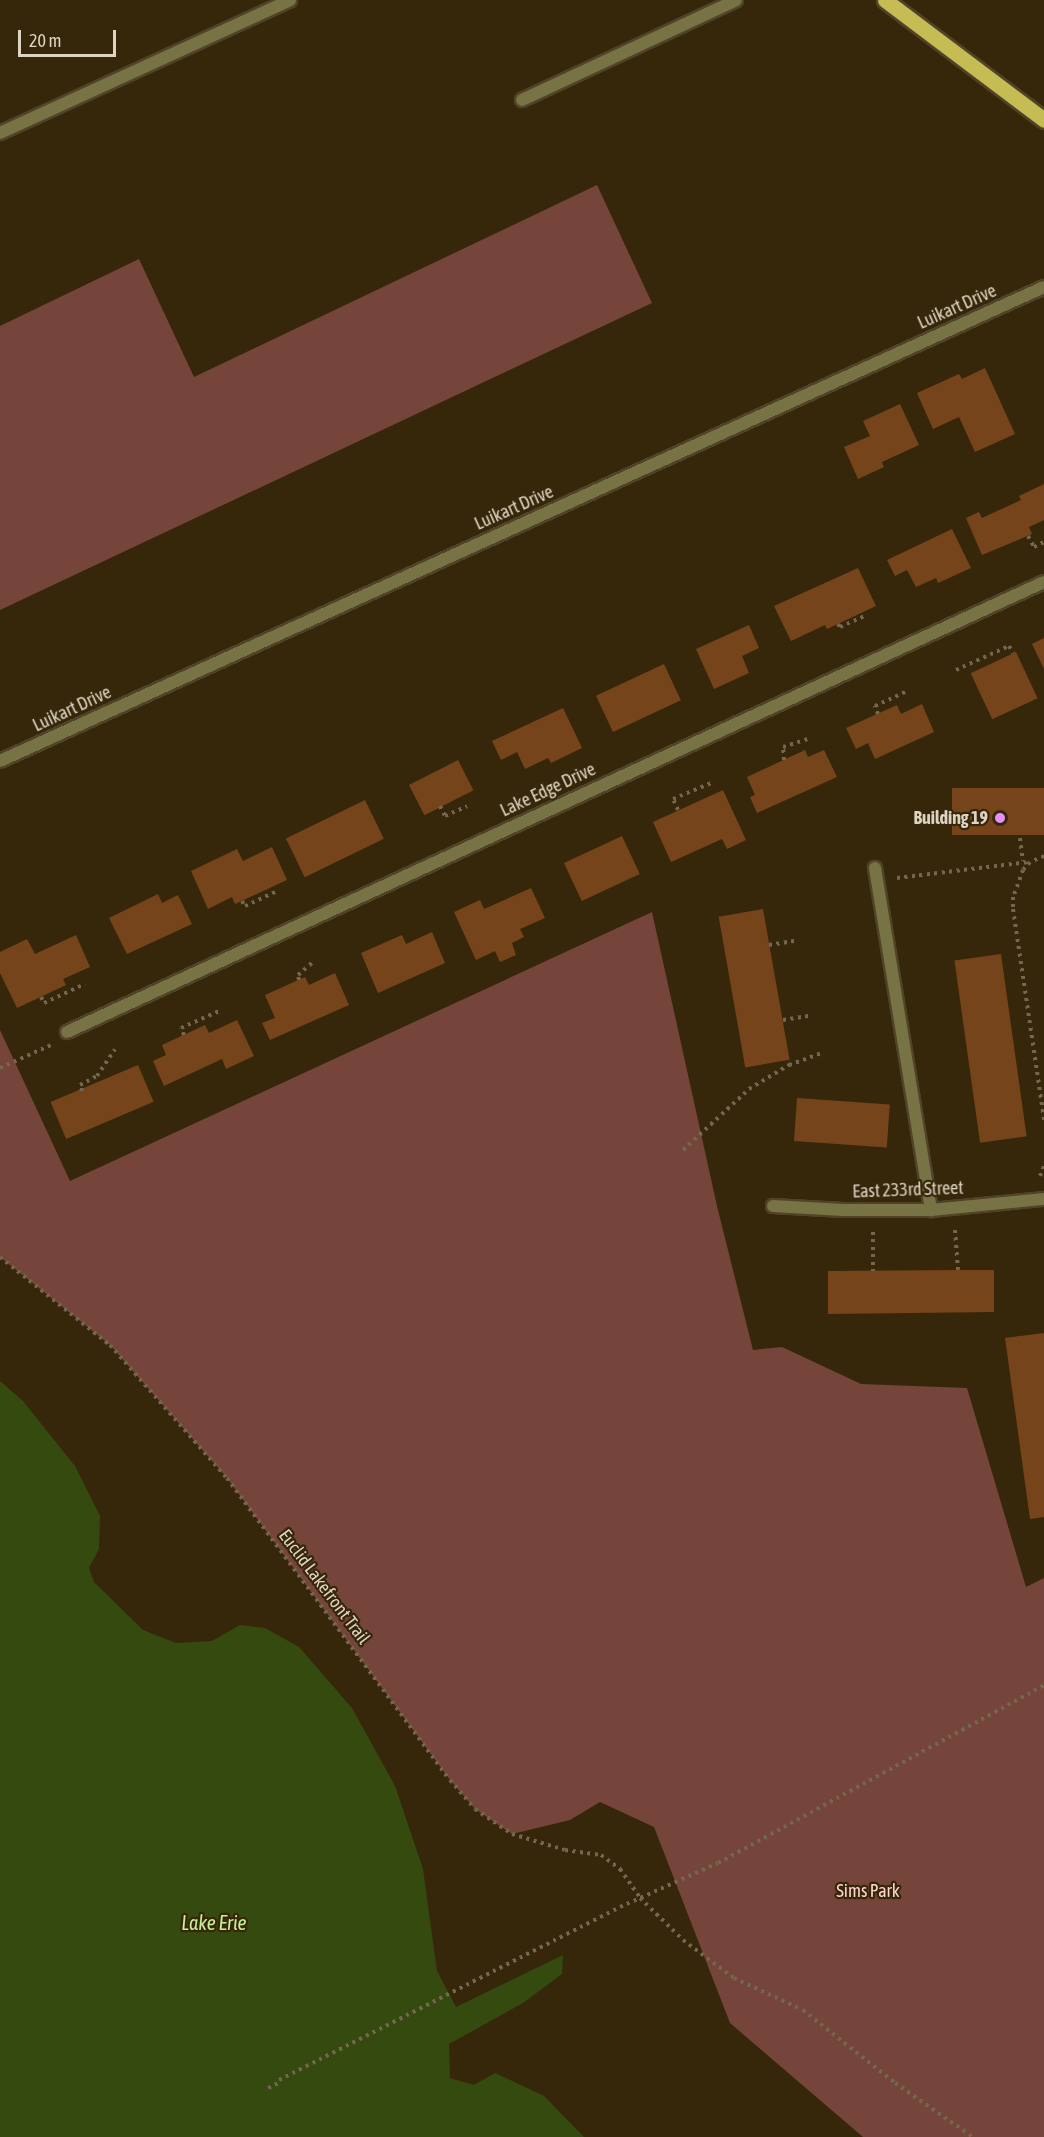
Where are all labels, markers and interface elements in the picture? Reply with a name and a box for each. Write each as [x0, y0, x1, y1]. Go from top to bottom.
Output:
scale bar [21, 18, 118, 56]
text: 20 m [29, 30, 61, 51]
street label: Luikart Drive [914, 280, 1000, 334]
street label: Luikart Drive [471, 481, 557, 535]
street label: Luikart Drive [29, 682, 115, 736]
street label: Lake Edge Drive [497, 759, 599, 821]
place label: Building 19 [914, 807, 988, 829]
marker: Building 19 [993, 811, 1007, 825]
street label: East 233rd Street [852, 1177, 964, 1203]
street label: Euclid Lakefront Trail [274, 1525, 374, 1649]
park label: Sims Park [836, 1880, 900, 1902]
water label: Lake Erie [181, 1910, 247, 1934]

